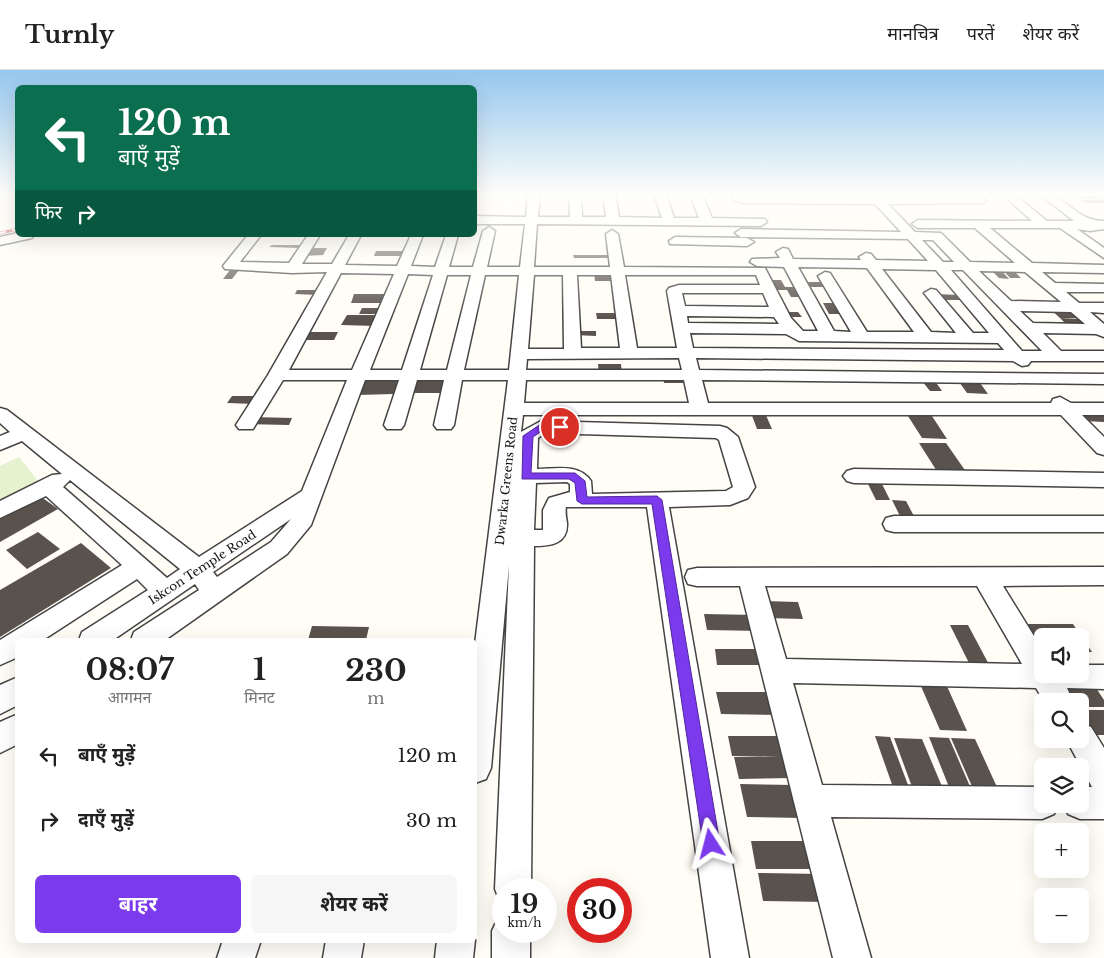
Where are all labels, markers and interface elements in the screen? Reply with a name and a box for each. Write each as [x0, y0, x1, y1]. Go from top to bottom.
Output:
text: Turnly [25, 20, 114, 49]
text: मानचित्र [887, 23, 939, 45]
text: परतें [967, 23, 995, 45]
text: शेयर करें [1023, 23, 1079, 45]
text: 120 m [118, 101, 231, 144]
icon: left [35, 105, 100, 170]
text: बाएँ मुड़ें [118, 144, 180, 171]
icon: right [72, 200, 100, 228]
text: फिर [35, 201, 62, 224]
pin [539, 406, 581, 448]
icon: arrive [546, 413, 574, 441]
street label: Dwarka Greens Road [492, 416, 520, 546]
street label: Iskcon Temple Road [145, 527, 259, 607]
map controls [1034, 628, 1089, 943]
button: sound [1034, 628, 1089, 683]
text: 08:07 [85, 651, 174, 688]
text: 1 [253, 651, 266, 688]
text: 230 [345, 652, 407, 689]
text: आगमन [108, 687, 152, 707]
text: मिनट [244, 687, 275, 707]
text: m [367, 688, 385, 708]
button: search [1034, 693, 1089, 748]
icon: left [35, 742, 63, 770]
text: बाएँ मुड़ें [78, 743, 135, 766]
text: 120 m [397, 744, 457, 767]
button: layers [1034, 758, 1089, 813]
icon: right [35, 807, 63, 835]
text: दाएँ मुड़ें [78, 808, 134, 831]
text: 30 m [406, 809, 457, 832]
position arrow [684, 817, 736, 869]
button: + [1034, 823, 1089, 878]
button: बाहर [35, 875, 241, 933]
button: शेयर करें [251, 875, 457, 933]
speed limit sign: 30 [567, 878, 632, 943]
button: − [1034, 888, 1089, 943]
text: 19 [511, 889, 538, 920]
text: km/h [507, 915, 542, 930]

